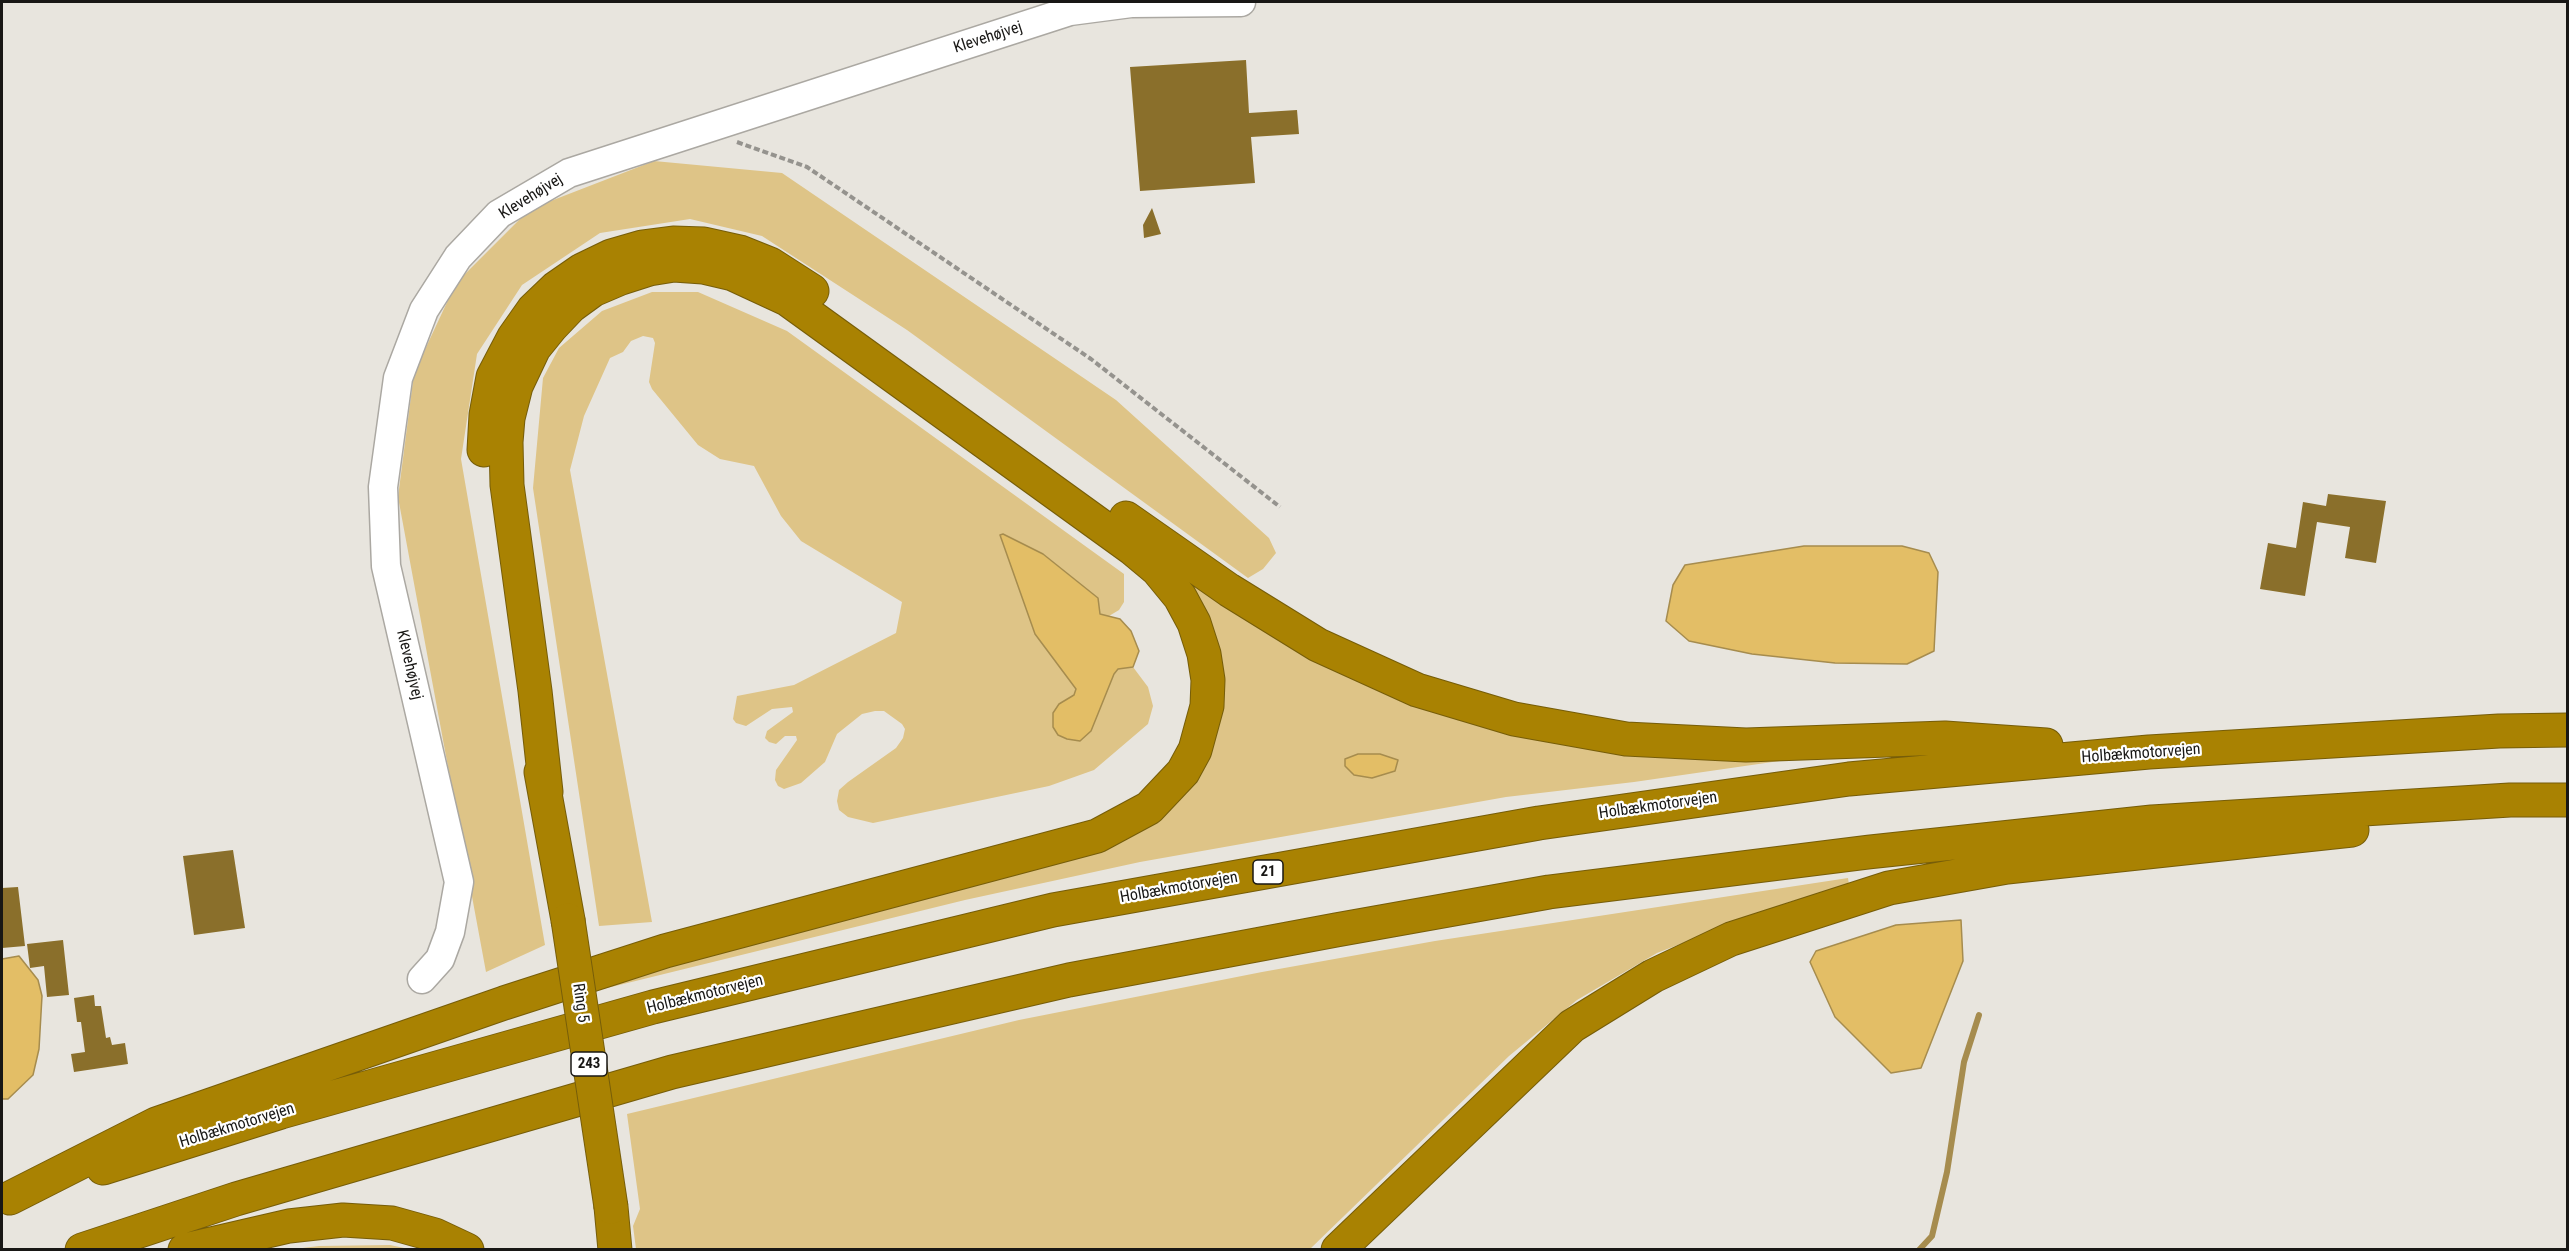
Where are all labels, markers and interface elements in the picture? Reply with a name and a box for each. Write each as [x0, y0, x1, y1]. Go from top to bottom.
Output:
street label: Klevehøjvej [951, 18, 1025, 58]
street label: Klevehøjvej [496, 170, 566, 224]
street label: Klevehøjvej [392, 628, 426, 702]
street label: Holbækmotorvejen [2081, 740, 2201, 768]
street label: Holbækmotorvejen [1598, 788, 1718, 824]
road number: 21 [1253, 860, 1283, 884]
street label: Holbækmotorvejen [1119, 868, 1239, 908]
street label: Holbækmotorvejen [645, 971, 765, 1019]
street label: Ring 5 [568, 982, 592, 1024]
road number: 243 [571, 1052, 607, 1076]
street label: Holbækmotorvejen [177, 1099, 297, 1153]

